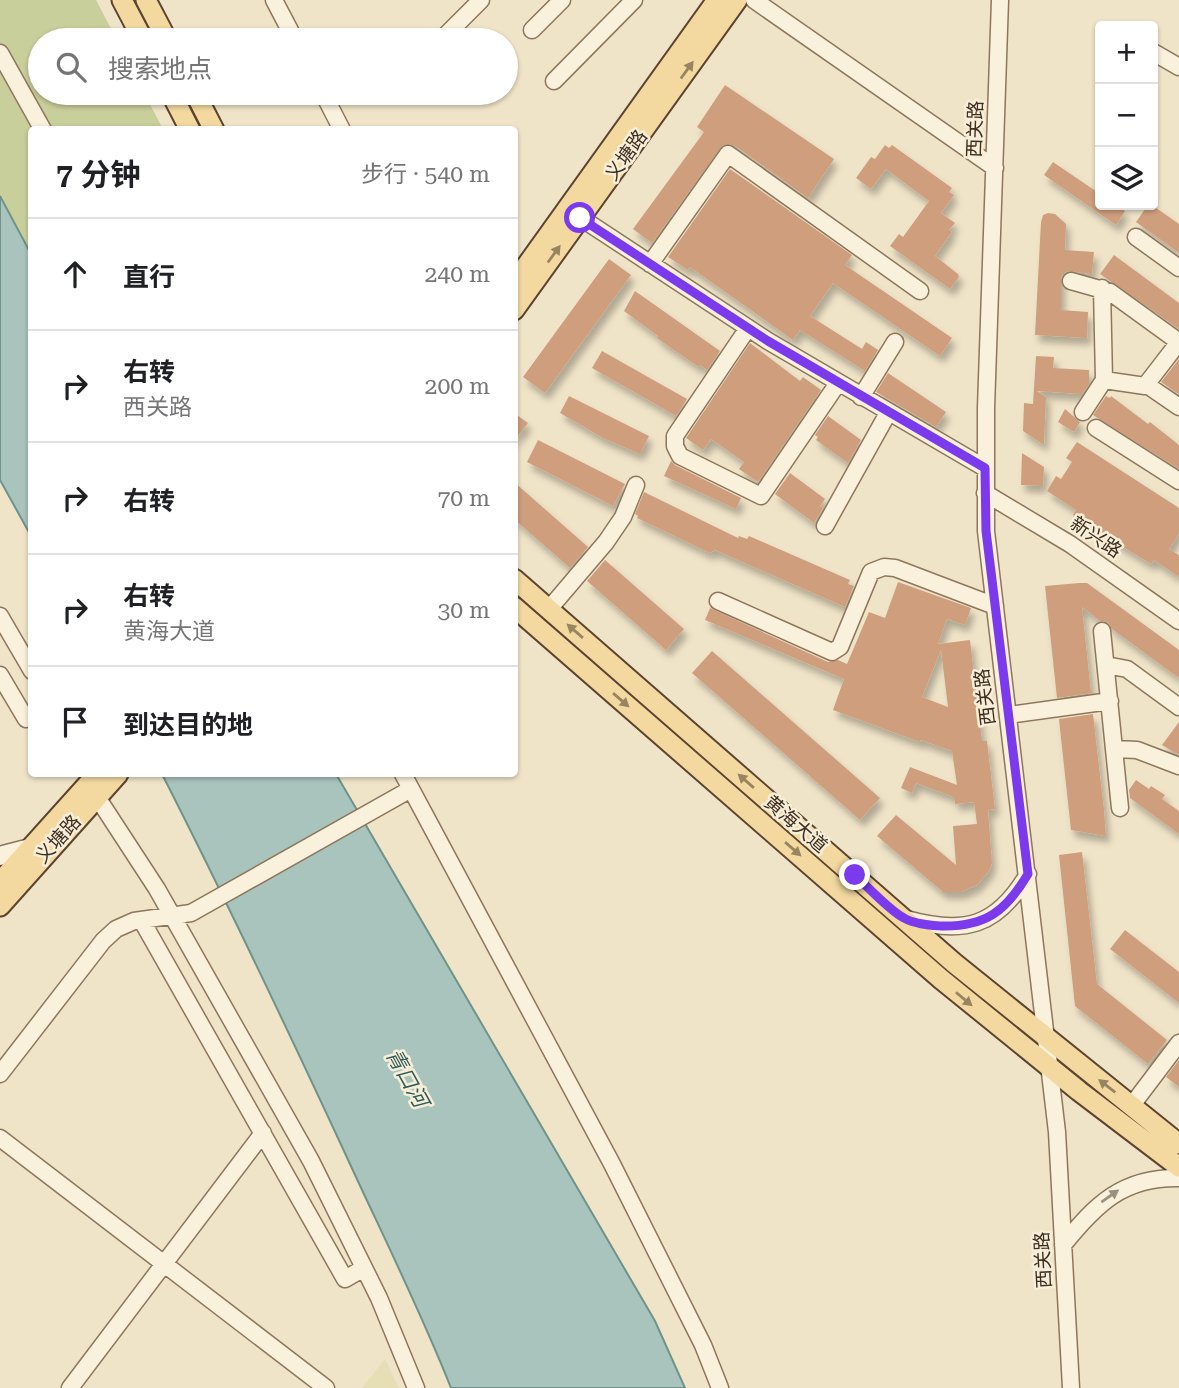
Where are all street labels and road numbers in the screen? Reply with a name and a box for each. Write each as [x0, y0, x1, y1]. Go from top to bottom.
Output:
street label: 西关路 [963, 100, 987, 158]
street label: 义塘路 [600, 125, 652, 185]
street label: 新兴路 [1066, 512, 1126, 562]
street label: 西关路 [970, 667, 1000, 727]
street label: 黄海大道 [760, 790, 832, 858]
street label: 义塘路 [30, 810, 86, 868]
street label: 西关路 [1030, 1231, 1056, 1289]

